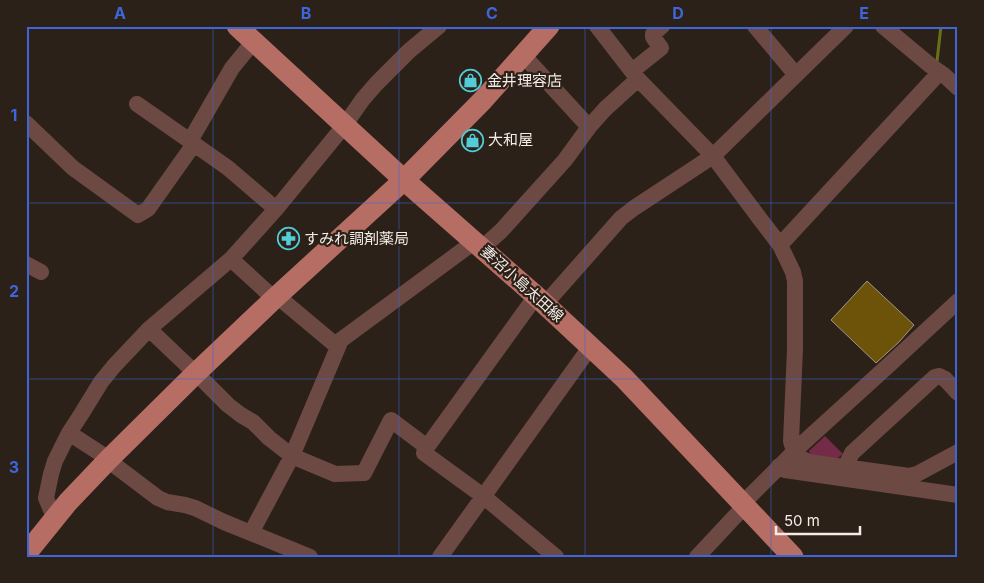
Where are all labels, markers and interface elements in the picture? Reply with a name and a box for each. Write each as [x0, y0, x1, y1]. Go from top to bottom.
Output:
text: A [114, 3, 126, 23]
text: B [301, 3, 311, 23]
text: C [486, 3, 498, 23]
text: D [672, 3, 684, 23]
text: E [859, 3, 869, 23]
shop icon: 金井理容店 [459, 69, 483, 93]
place label: 金井理容店 [487, 71, 562, 90]
text: 1 [11, 105, 17, 125]
shop icon: 大和屋 [460, 128, 484, 152]
place label: 大和屋 [488, 130, 533, 149]
pharmacy icon: すみれ調剤薬局 [276, 227, 300, 251]
place label: すみれ調剤薬局 [304, 229, 409, 248]
street label: 妻沼小島太田線 [477, 241, 568, 326]
text: 2 [9, 281, 19, 301]
text: 3 [9, 457, 19, 477]
scale bar [776, 503, 860, 535]
text: 50 m [784, 511, 820, 530]

